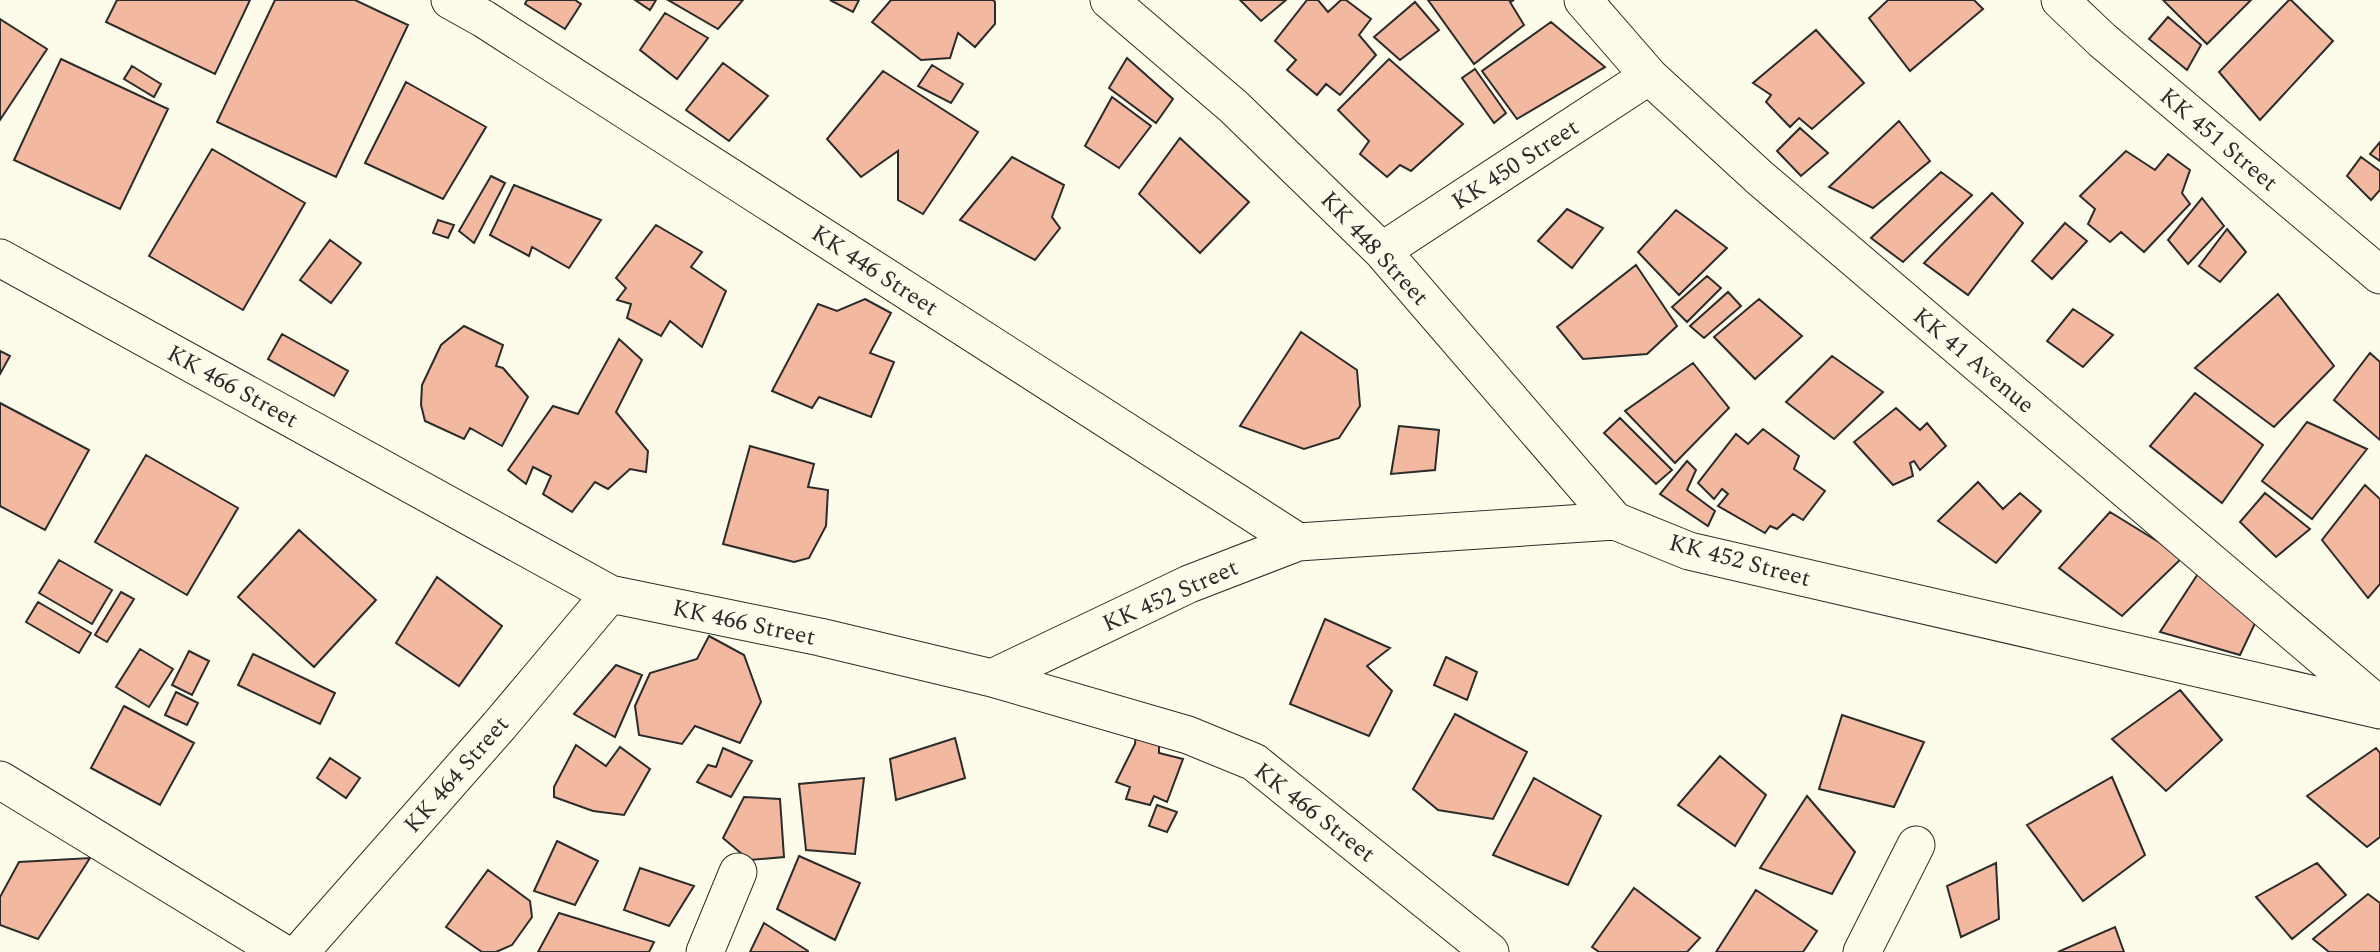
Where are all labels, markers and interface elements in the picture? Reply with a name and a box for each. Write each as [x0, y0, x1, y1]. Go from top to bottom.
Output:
street label: KK 451 Street [2151, 79, 2286, 200]
street label: KK 450 Street [1445, 110, 1586, 220]
street label: KK 448 Street [1311, 183, 1437, 314]
street label: KK 446 Street [804, 216, 945, 326]
street label: KK 41 Avenue [1904, 299, 2042, 423]
street label: KK 466 Street [160, 336, 305, 438]
street label: KK 452 Street [1665, 525, 1815, 597]
street label: KK 452 Street [1097, 550, 1244, 642]
street label: KK 466 Street [669, 590, 819, 656]
street label: KK 464 Street [395, 708, 518, 841]
street label: KK 466 Street [1246, 754, 1383, 872]

